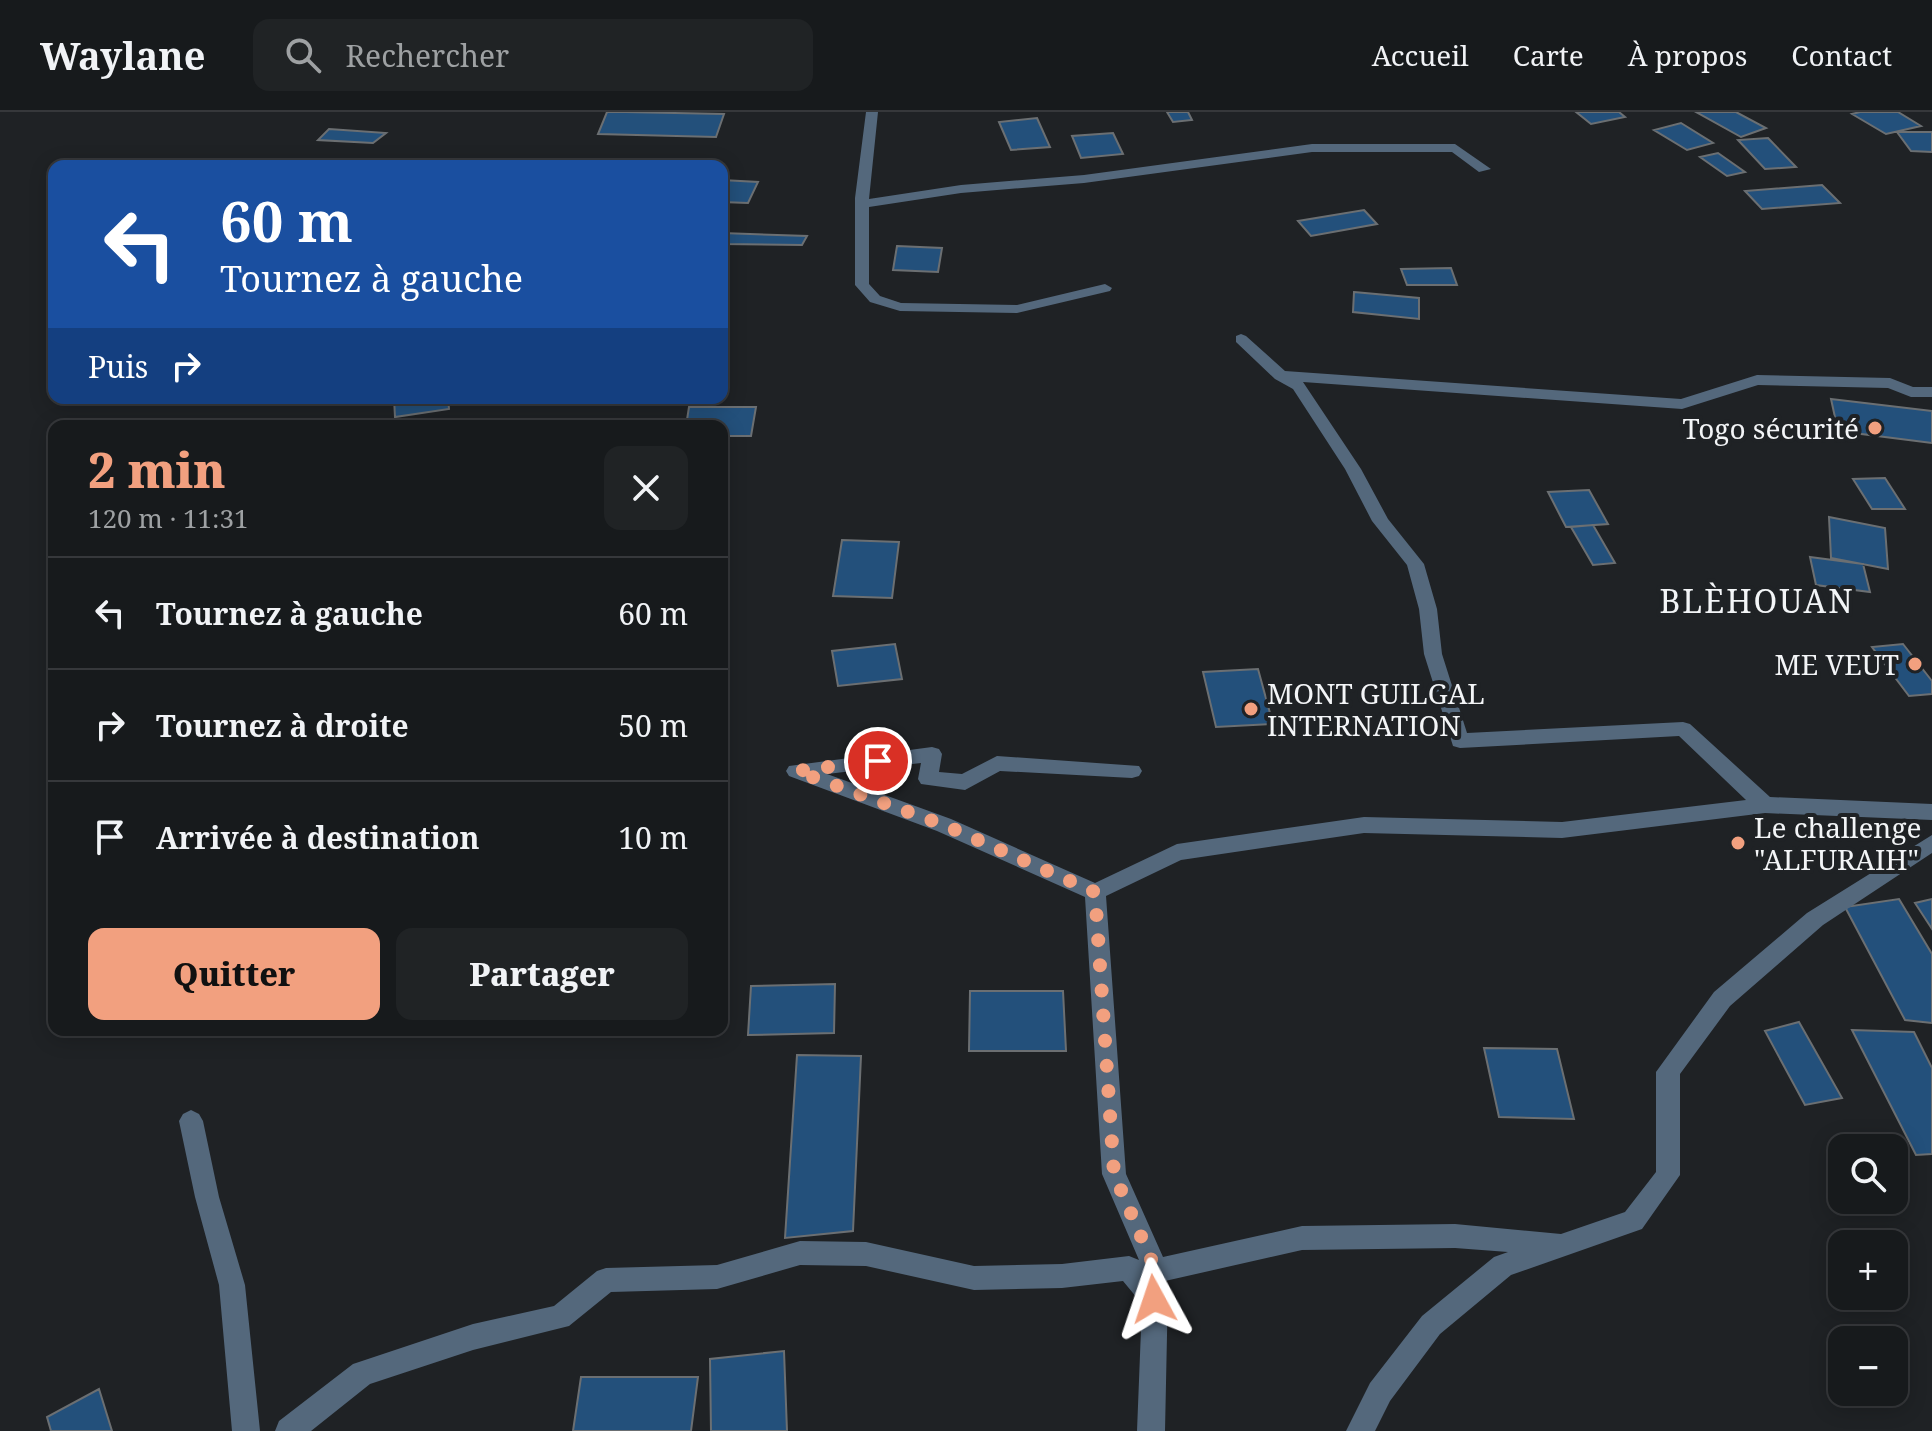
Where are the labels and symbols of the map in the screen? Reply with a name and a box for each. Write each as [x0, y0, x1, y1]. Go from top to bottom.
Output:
place label: Togo sécurité [1682, 409, 1859, 447]
marker: Togo sécurité [1866, 419, 1884, 437]
district label: BLÈHOUAN [1659, 579, 1855, 622]
place label: ME VEUT [1774, 645, 1899, 683]
marker: ME VEUT [1906, 655, 1924, 673]
place label: MONT GUILGAL INTERNATION [1267, 674, 1485, 744]
marker: MONT GUILGAL INTERNATION [1242, 700, 1260, 718]
pin [844, 727, 912, 795]
place label: Le challenge "ALFURAIH" [1754, 808, 1921, 878]
marker: Le challenge "ALFURAIH" [1729, 834, 1747, 852]
position arrow [1112, 1257, 1196, 1341]

